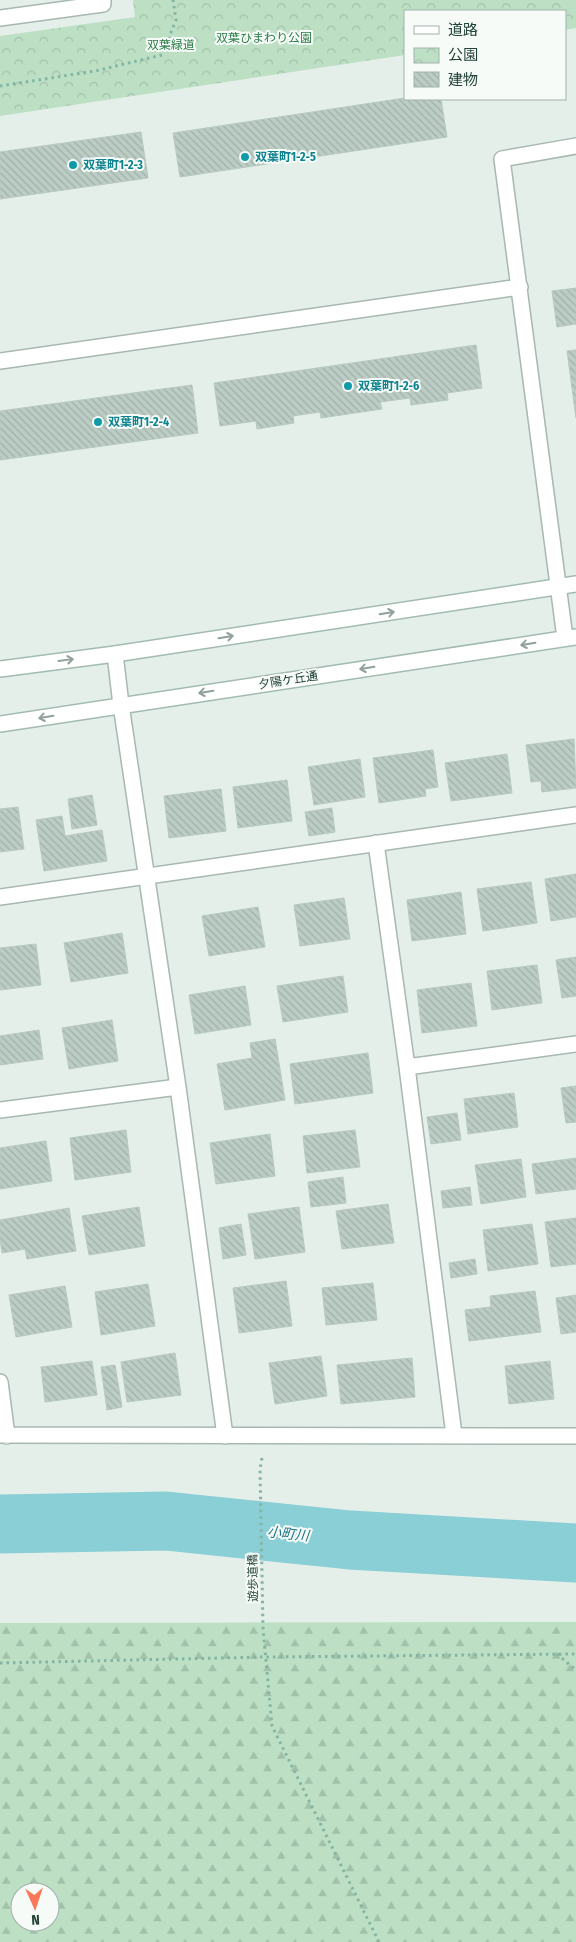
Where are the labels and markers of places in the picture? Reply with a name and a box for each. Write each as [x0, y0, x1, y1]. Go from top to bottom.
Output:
place label: 双葉町1-2-5 [255, 150, 316, 164]
marker: 双葉町1-2-5 [239, 151, 251, 163]
place label: 双葉町1-2-3 [83, 158, 143, 172]
marker: 双葉町1-2-3 [67, 159, 79, 171]
place label: 双葉町1-2-6 [358, 379, 419, 393]
marker: 双葉町1-2-6 [342, 380, 354, 392]
place label: 双葉町1-2-4 [108, 415, 169, 429]
marker: 双葉町1-2-4 [92, 416, 104, 428]

